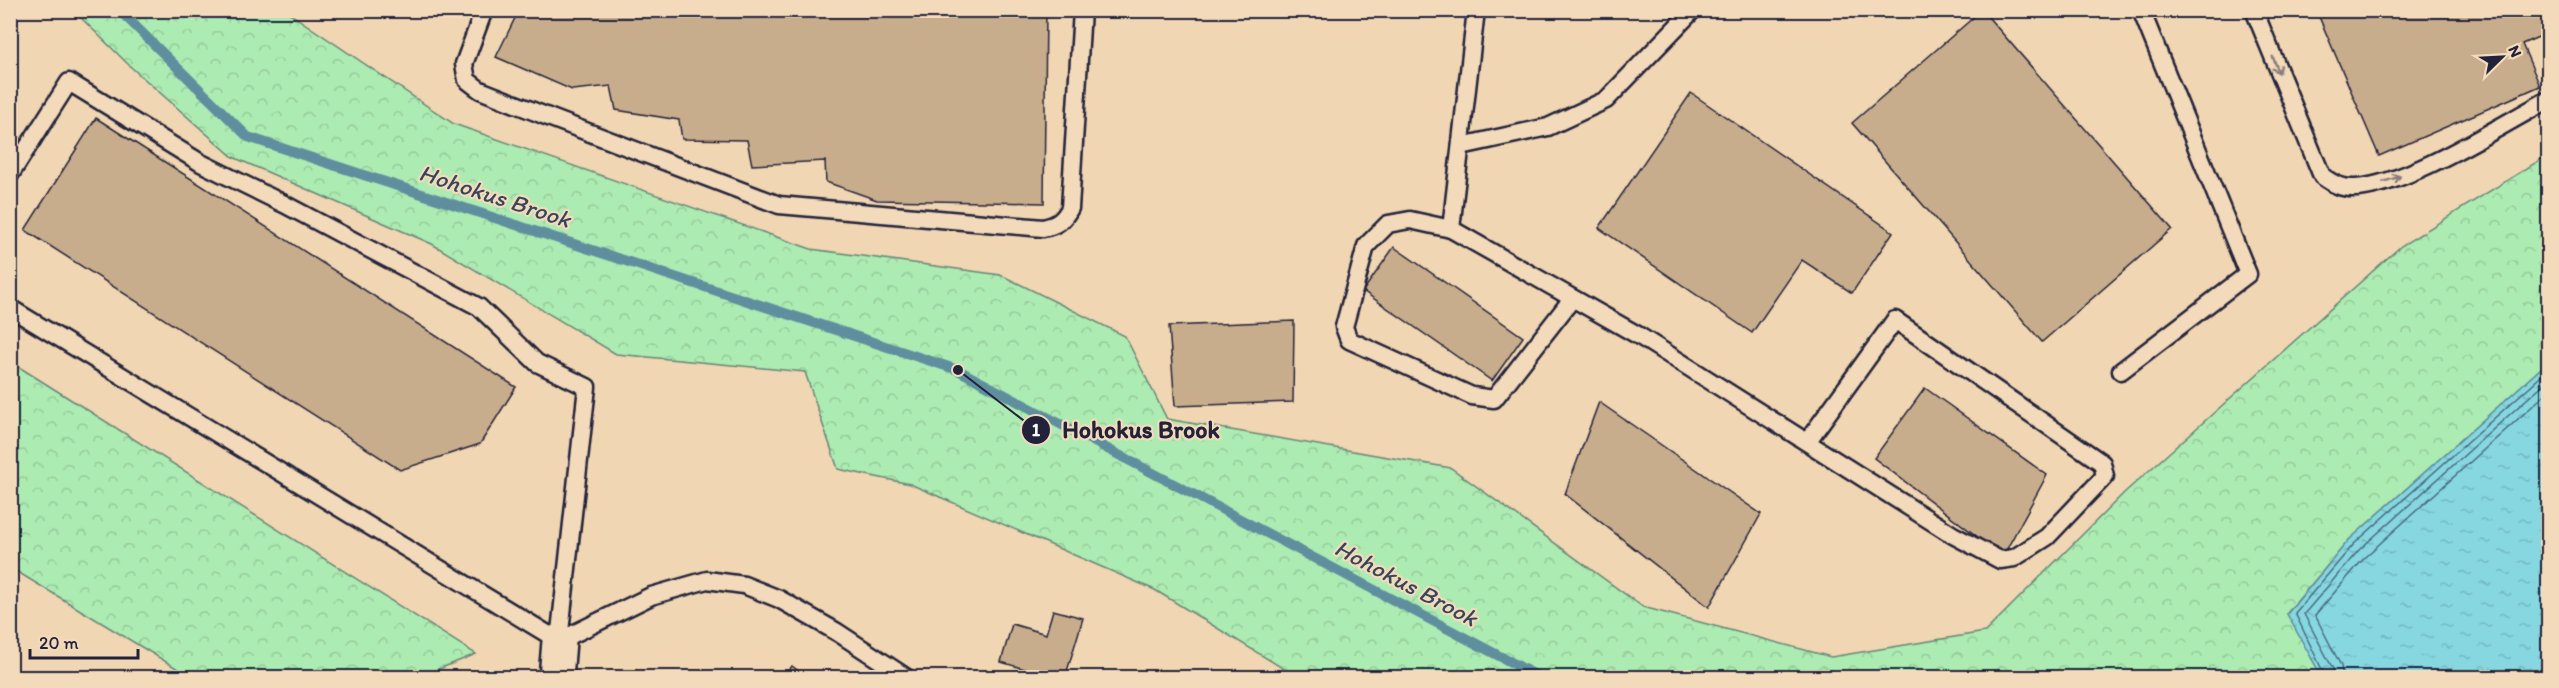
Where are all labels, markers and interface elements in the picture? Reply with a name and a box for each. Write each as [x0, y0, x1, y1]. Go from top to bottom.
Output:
north arrow [2472, 27, 2532, 87]
text: N [2504, 42, 2526, 60]
one-way arrow [2271, 55, 2282, 73]
water label: Hohokus Brook [416, 157, 576, 234]
one-way arrow [2382, 173, 2401, 184]
callout: Hohokus Brook [1021, 409, 1232, 451]
text: Hohokus Brook [1062, 415, 1221, 444]
text: 1 [1032, 419, 1041, 441]
water label: Hohokus Brook [1330, 533, 1484, 633]
scale bar [30, 622, 138, 660]
text: 20 m [39, 632, 79, 654]

